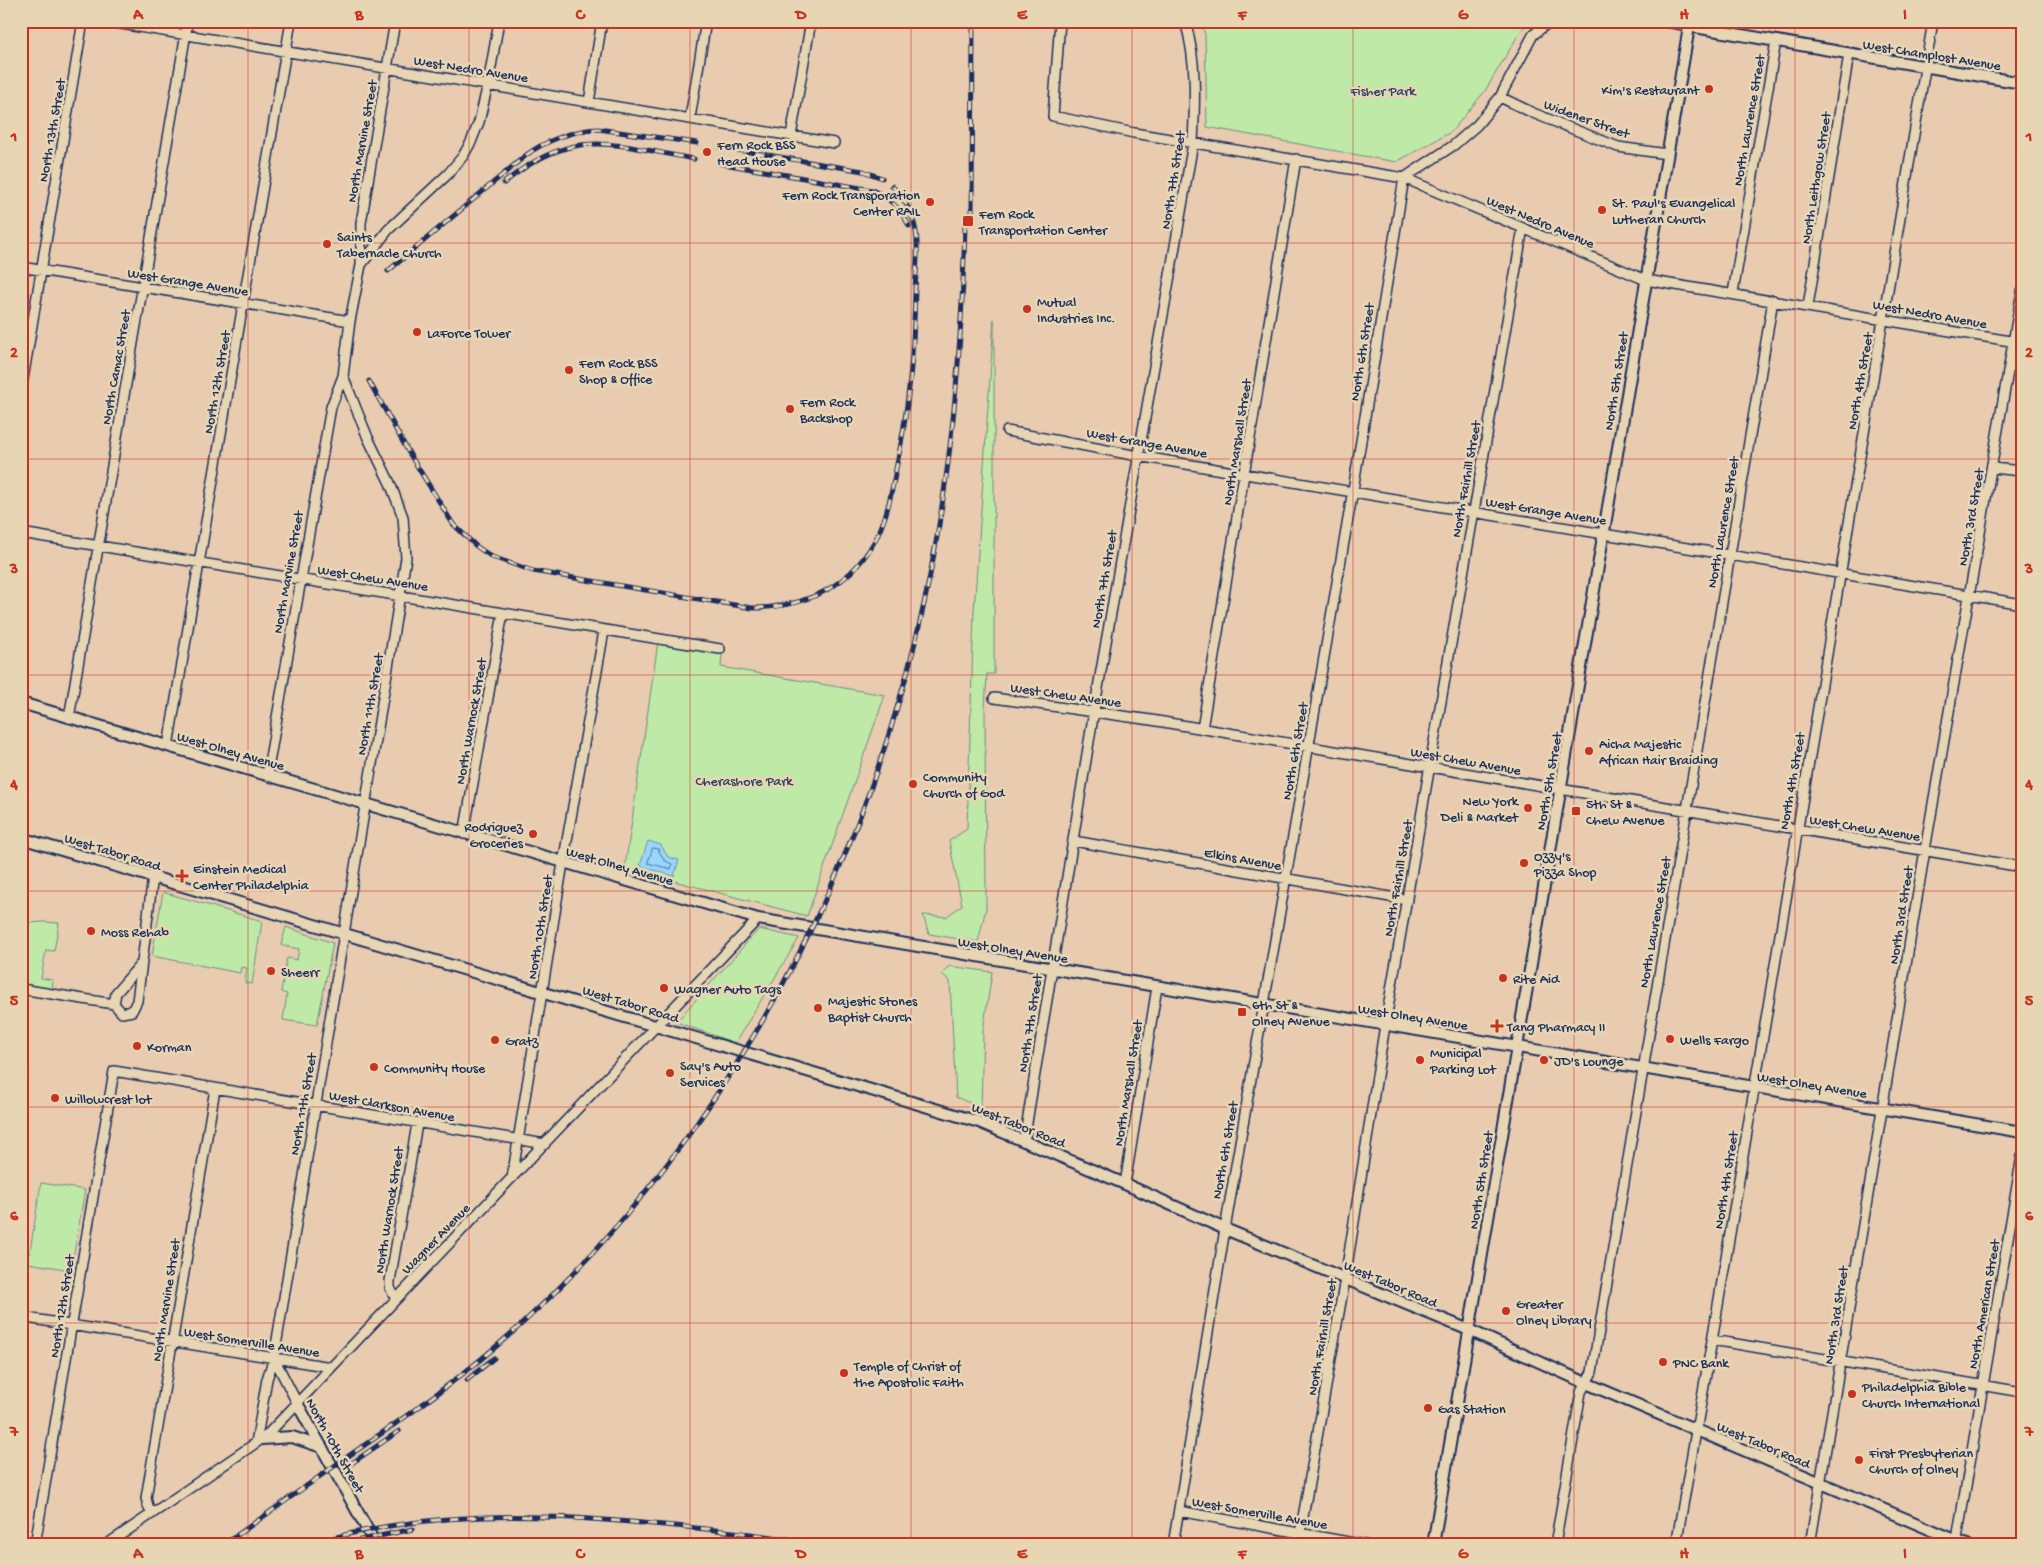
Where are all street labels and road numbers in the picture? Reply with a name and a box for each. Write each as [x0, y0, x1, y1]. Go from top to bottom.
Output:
street label: West Champlost Avenue [1861, 37, 2003, 76]
street label: North Lawrence Street [1731, 52, 1771, 187]
street label: West Nedro Avenue [412, 53, 530, 88]
street label: North 13th Street [36, 76, 71, 183]
street label: North Marvine Street [344, 78, 383, 204]
street label: Widener Street [1541, 97, 1632, 144]
street label: North Leithgow Street [1799, 110, 1836, 246]
street label: North 7th Street [1158, 129, 1191, 231]
street label: West Nedro Avenue [1484, 193, 1597, 254]
street label: West Grange Avenue [126, 266, 250, 302]
street label: West Nedro Avenue [1871, 297, 1989, 334]
street label: North 6th Street [1347, 301, 1380, 403]
street label: North Camac Street [99, 307, 136, 426]
street label: North 12th Street [201, 328, 236, 435]
street label: North 5th Street [1601, 330, 1634, 432]
street label: North 4th Street [1845, 330, 1879, 431]
street label: North Marshall Street [1220, 377, 1257, 507]
street label: North Fairhill Street [1449, 418, 1486, 539]
street label: West Grange Avenue [1085, 425, 1209, 464]
street label: North Lawrence Street [1705, 454, 1745, 589]
street label: North 3rd Street [1955, 466, 1990, 568]
street label: West Grange Avenue [1484, 495, 1608, 531]
street label: North Marvine Street [270, 509, 309, 635]
street label: North 7th Street [1088, 528, 1123, 630]
street label: West Chew Avenue [316, 562, 430, 597]
street label: North 11th Street [354, 651, 389, 757]
street label: North Warnock Street [453, 656, 492, 786]
street label: West Chew Avenue [1009, 680, 1123, 713]
street label: North 6th Street [1280, 700, 1314, 802]
street label: West Olney Avenue [175, 729, 287, 776]
street label: North 5th Street [1533, 730, 1568, 832]
street label: North 4th Street [1777, 730, 1811, 831]
street label: West Chew Avenue [1409, 744, 1523, 781]
street label: West Chew Avenue [1808, 812, 1922, 847]
street label: North Fairhill Street [1381, 817, 1418, 938]
street label: West Tabor Road [62, 831, 164, 877]
street label: West Olney Avenue [564, 844, 676, 891]
street label: Elkins Avenue [1203, 845, 1283, 876]
street label: North Lawrence Street [1637, 854, 1677, 989]
street label: North 3rd Street [1886, 864, 1919, 966]
street label: North 10th Street [525, 873, 558, 981]
street label: West Olney Avenue [956, 934, 1070, 969]
street label: North 7th Street [1015, 972, 1048, 1074]
street label: West Tabor Road [580, 983, 682, 1029]
street label: West Olney Avenue [1356, 1001, 1470, 1036]
street label: North Marshall Street [1111, 1018, 1148, 1148]
street label: North 11th Street [287, 1051, 322, 1157]
street label: West Olney Avenue [1755, 1069, 1869, 1104]
street label: West Clarkson Avenue [327, 1088, 457, 1127]
street label: North 6th Street [1210, 1099, 1244, 1201]
street label: West Tabor Road [969, 1100, 1069, 1154]
street label: North 5th Street [1466, 1129, 1499, 1231]
street label: North 4th Street [1711, 1129, 1744, 1230]
street label: North Warnock Street [372, 1145, 409, 1275]
street label: Wagner Avenue [399, 1200, 475, 1279]
street label: North Marvine Street [149, 1237, 186, 1363]
street label: North American Street [1966, 1237, 2005, 1370]
street label: North 12th Street [47, 1252, 80, 1359]
street label: West Tabor Road [1341, 1258, 1441, 1313]
street label: North 3rd Street [1821, 1264, 1854, 1366]
street label: North Fairhill Street [1305, 1276, 1342, 1397]
street label: West Somerville Avenue [183, 1324, 321, 1363]
street label: North 10th Street [301, 1396, 367, 1498]
street label: West Tabor Road [1714, 1419, 1814, 1474]
street label: West Somerville Avenue [1191, 1494, 1329, 1535]

